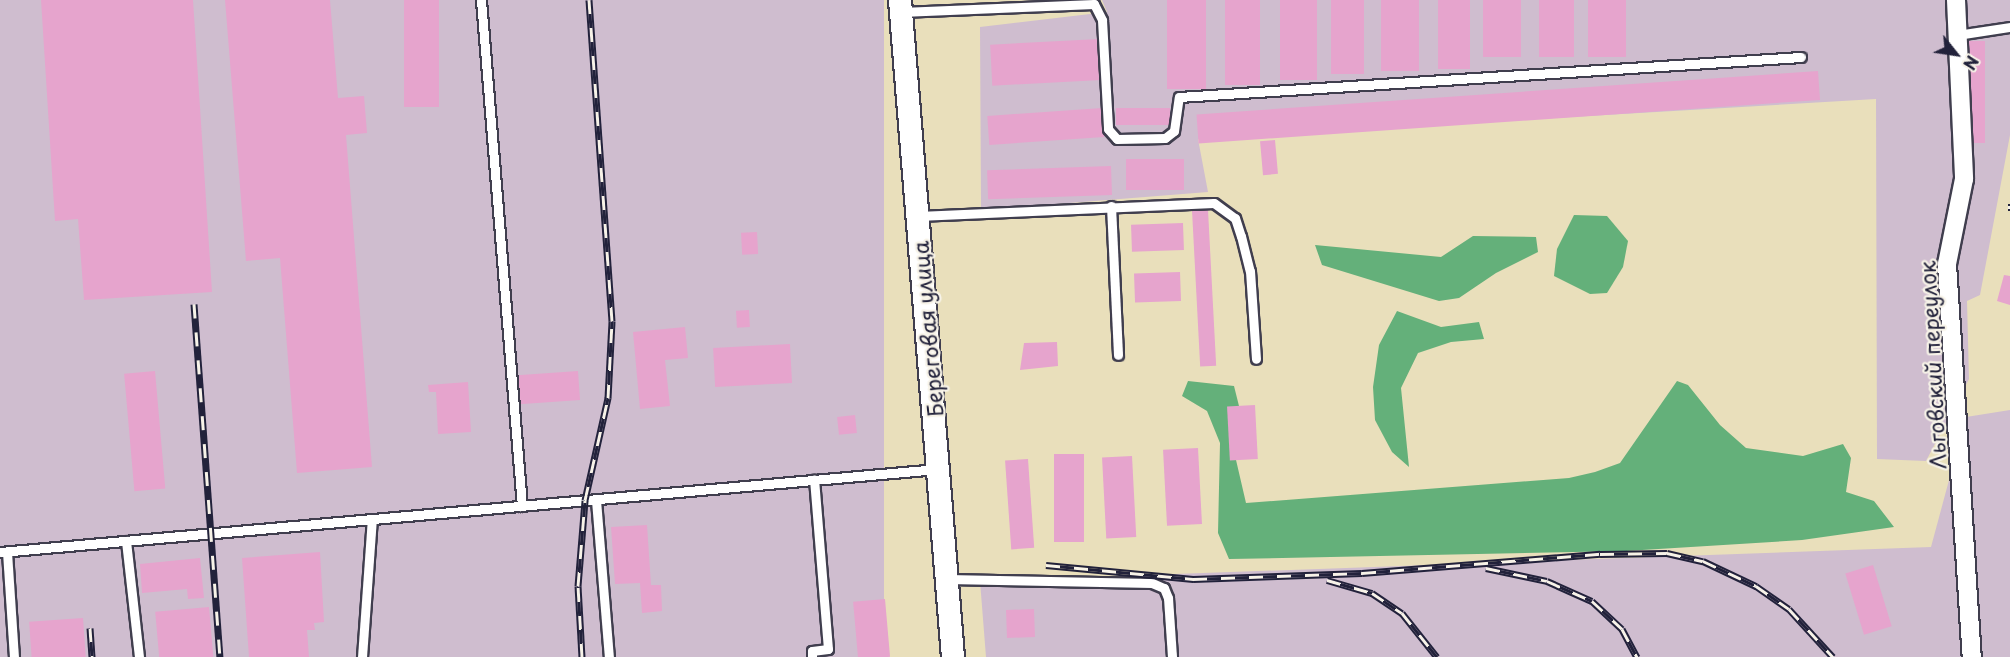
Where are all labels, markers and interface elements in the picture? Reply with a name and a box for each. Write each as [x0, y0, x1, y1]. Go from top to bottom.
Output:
north arrow [1926, 24, 1986, 84]
text: N [1958, 52, 1985, 74]
street label: Береговая улица [907, 240, 947, 418]
street label: Льговский переулок [1914, 260, 1950, 470]

